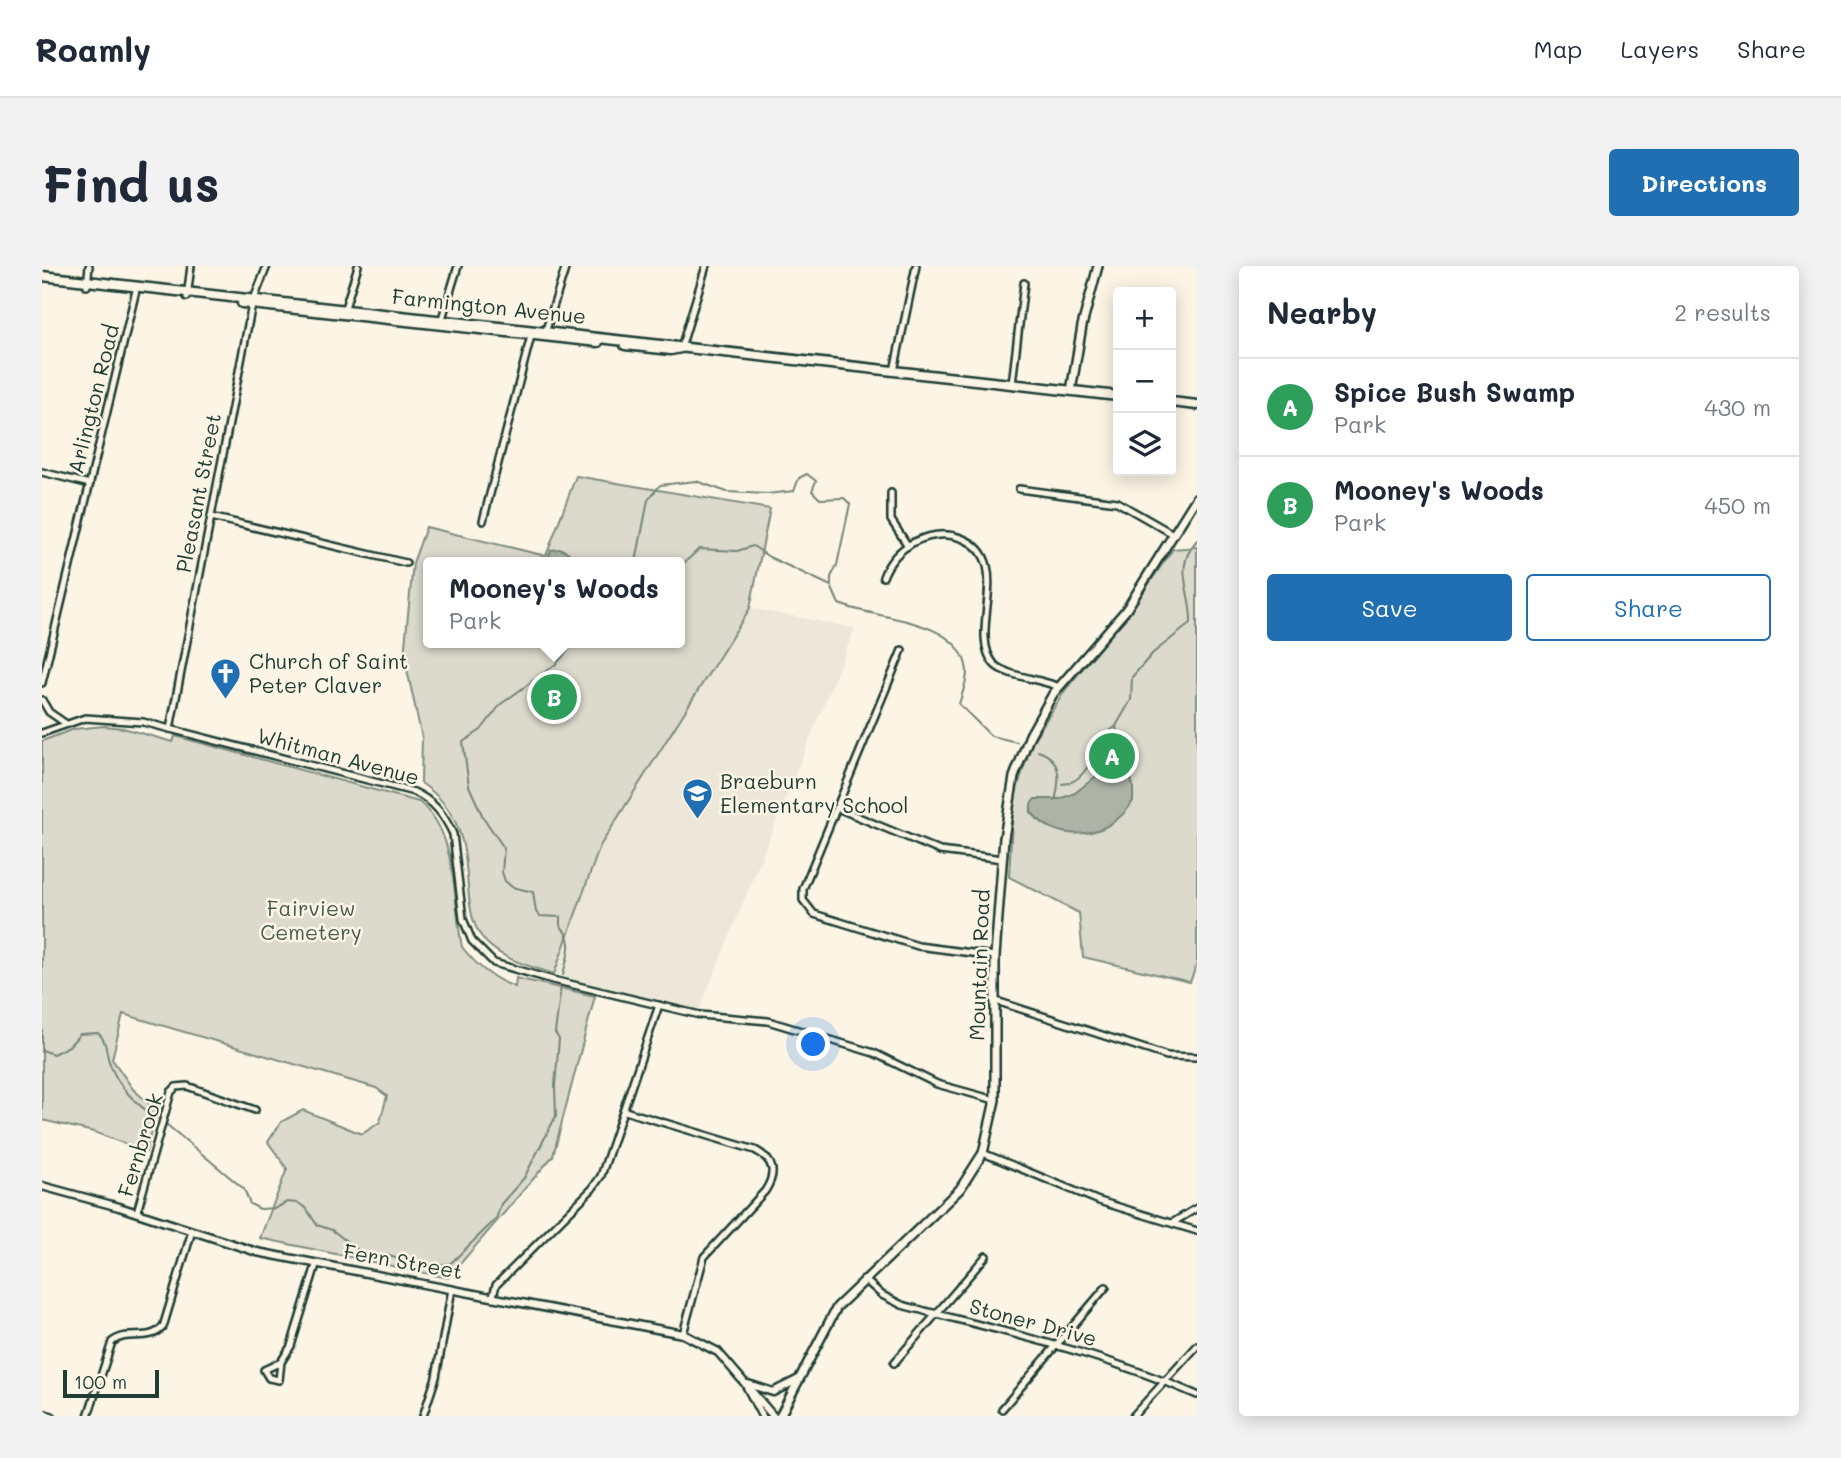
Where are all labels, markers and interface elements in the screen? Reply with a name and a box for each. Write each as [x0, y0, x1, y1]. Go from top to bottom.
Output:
text: Roamly [35, 27, 151, 70]
text: Map [1534, 33, 1582, 64]
text: Layers [1620, 33, 1699, 64]
text: Share [1737, 33, 1806, 64]
button: Directions [1609, 149, 1799, 216]
text: Find us [42, 151, 220, 214]
street label: Farmington Avenue [391, 282, 588, 329]
map controls [1113, 287, 1176, 476]
button: + [1113, 287, 1176, 350]
text: Nearby [1267, 292, 1377, 332]
text: 2 results [1674, 297, 1771, 327]
street label: Arlington Road [61, 321, 124, 476]
button: − [1113, 350, 1176, 413]
text: Spice Bush Swamp [1334, 375, 1575, 409]
text: A [1282, 392, 1298, 422]
text: 430 m [1704, 392, 1771, 422]
text: Park [1334, 409, 1386, 439]
street label: Pleasant Street [169, 411, 226, 575]
button: layers [1113, 413, 1176, 476]
text: Mooney's Woods [1334, 473, 1544, 507]
text: B [1282, 490, 1298, 520]
text: 450 m [1704, 490, 1771, 520]
text: Park [1334, 507, 1386, 537]
popup [423, 557, 685, 648]
text: Mooney's Woods [449, 571, 659, 605]
button: Save [1267, 574, 1512, 641]
button: Share [1526, 574, 1771, 641]
text: Park [449, 605, 501, 635]
place label: Church of Saint Peter Claver [249, 647, 408, 698]
church icon: Church of Saint Peter Claver [209, 657, 243, 701]
pin: B [531, 671, 577, 723]
street label: Whitman Avenue [254, 721, 422, 790]
pin: A [1089, 730, 1135, 782]
place label: Braeburn Elementary School [720, 767, 908, 818]
school or university icon: Braeburn Elementary School [680, 777, 714, 821]
street label: Mountain Road [962, 889, 995, 1041]
park label: Fairview Cemetery [260, 894, 362, 945]
your location [796, 1027, 830, 1061]
street label: Fernbrook [111, 1090, 168, 1200]
street label: Fern Street [342, 1237, 465, 1284]
street label: Stoner Drive [967, 1292, 1100, 1352]
scale bar [63, 1367, 159, 1399]
text: 100 m [74, 1369, 127, 1394]

